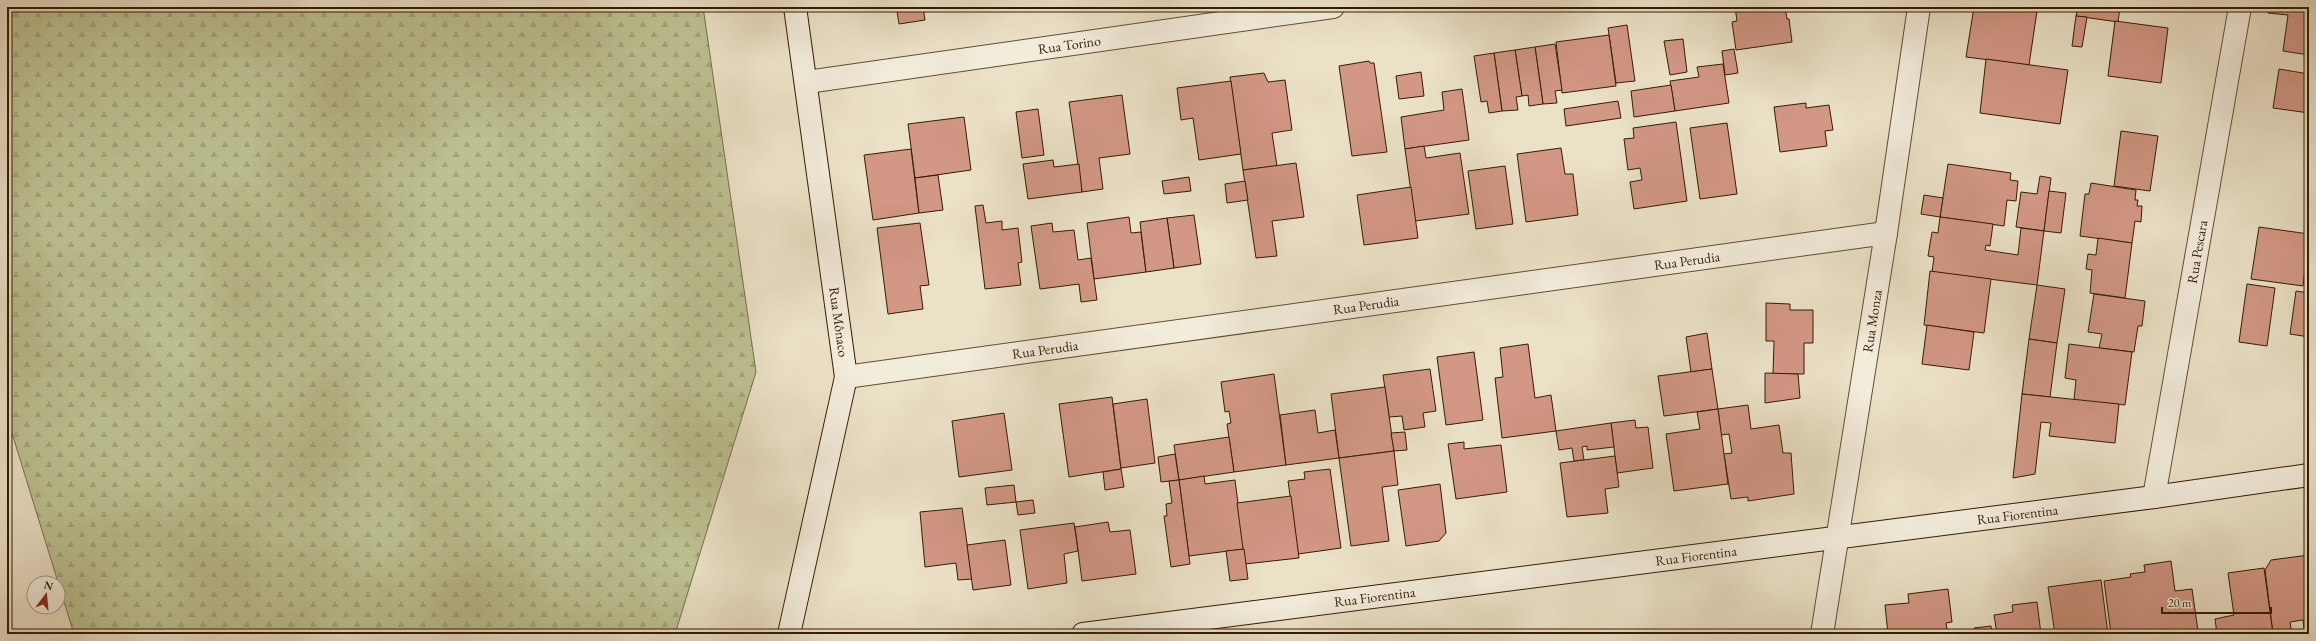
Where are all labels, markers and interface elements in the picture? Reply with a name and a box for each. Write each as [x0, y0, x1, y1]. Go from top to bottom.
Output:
street label: Rua Torino [1037, 31, 1102, 58]
street label: Rua Pescara [2183, 218, 2212, 285]
street label: Rua Perudia [1653, 247, 1722, 274]
street label: Rua Mônaco [825, 286, 853, 358]
street label: Rua Monza [1858, 288, 1886, 354]
street label: Rua Perudia [1332, 291, 1401, 318]
street label: Rua Perudia [1011, 336, 1080, 363]
street label: Rua Fiorentina [1976, 500, 2059, 529]
street label: Rua Fiorentina [1654, 541, 1738, 570]
north arrow [26, 575, 66, 615]
text: N [43, 577, 55, 593]
street label: Rua Fiorentina [1333, 583, 1417, 611]
scale bar [2162, 589, 2271, 615]
text: 20 m [2168, 595, 2192, 611]

